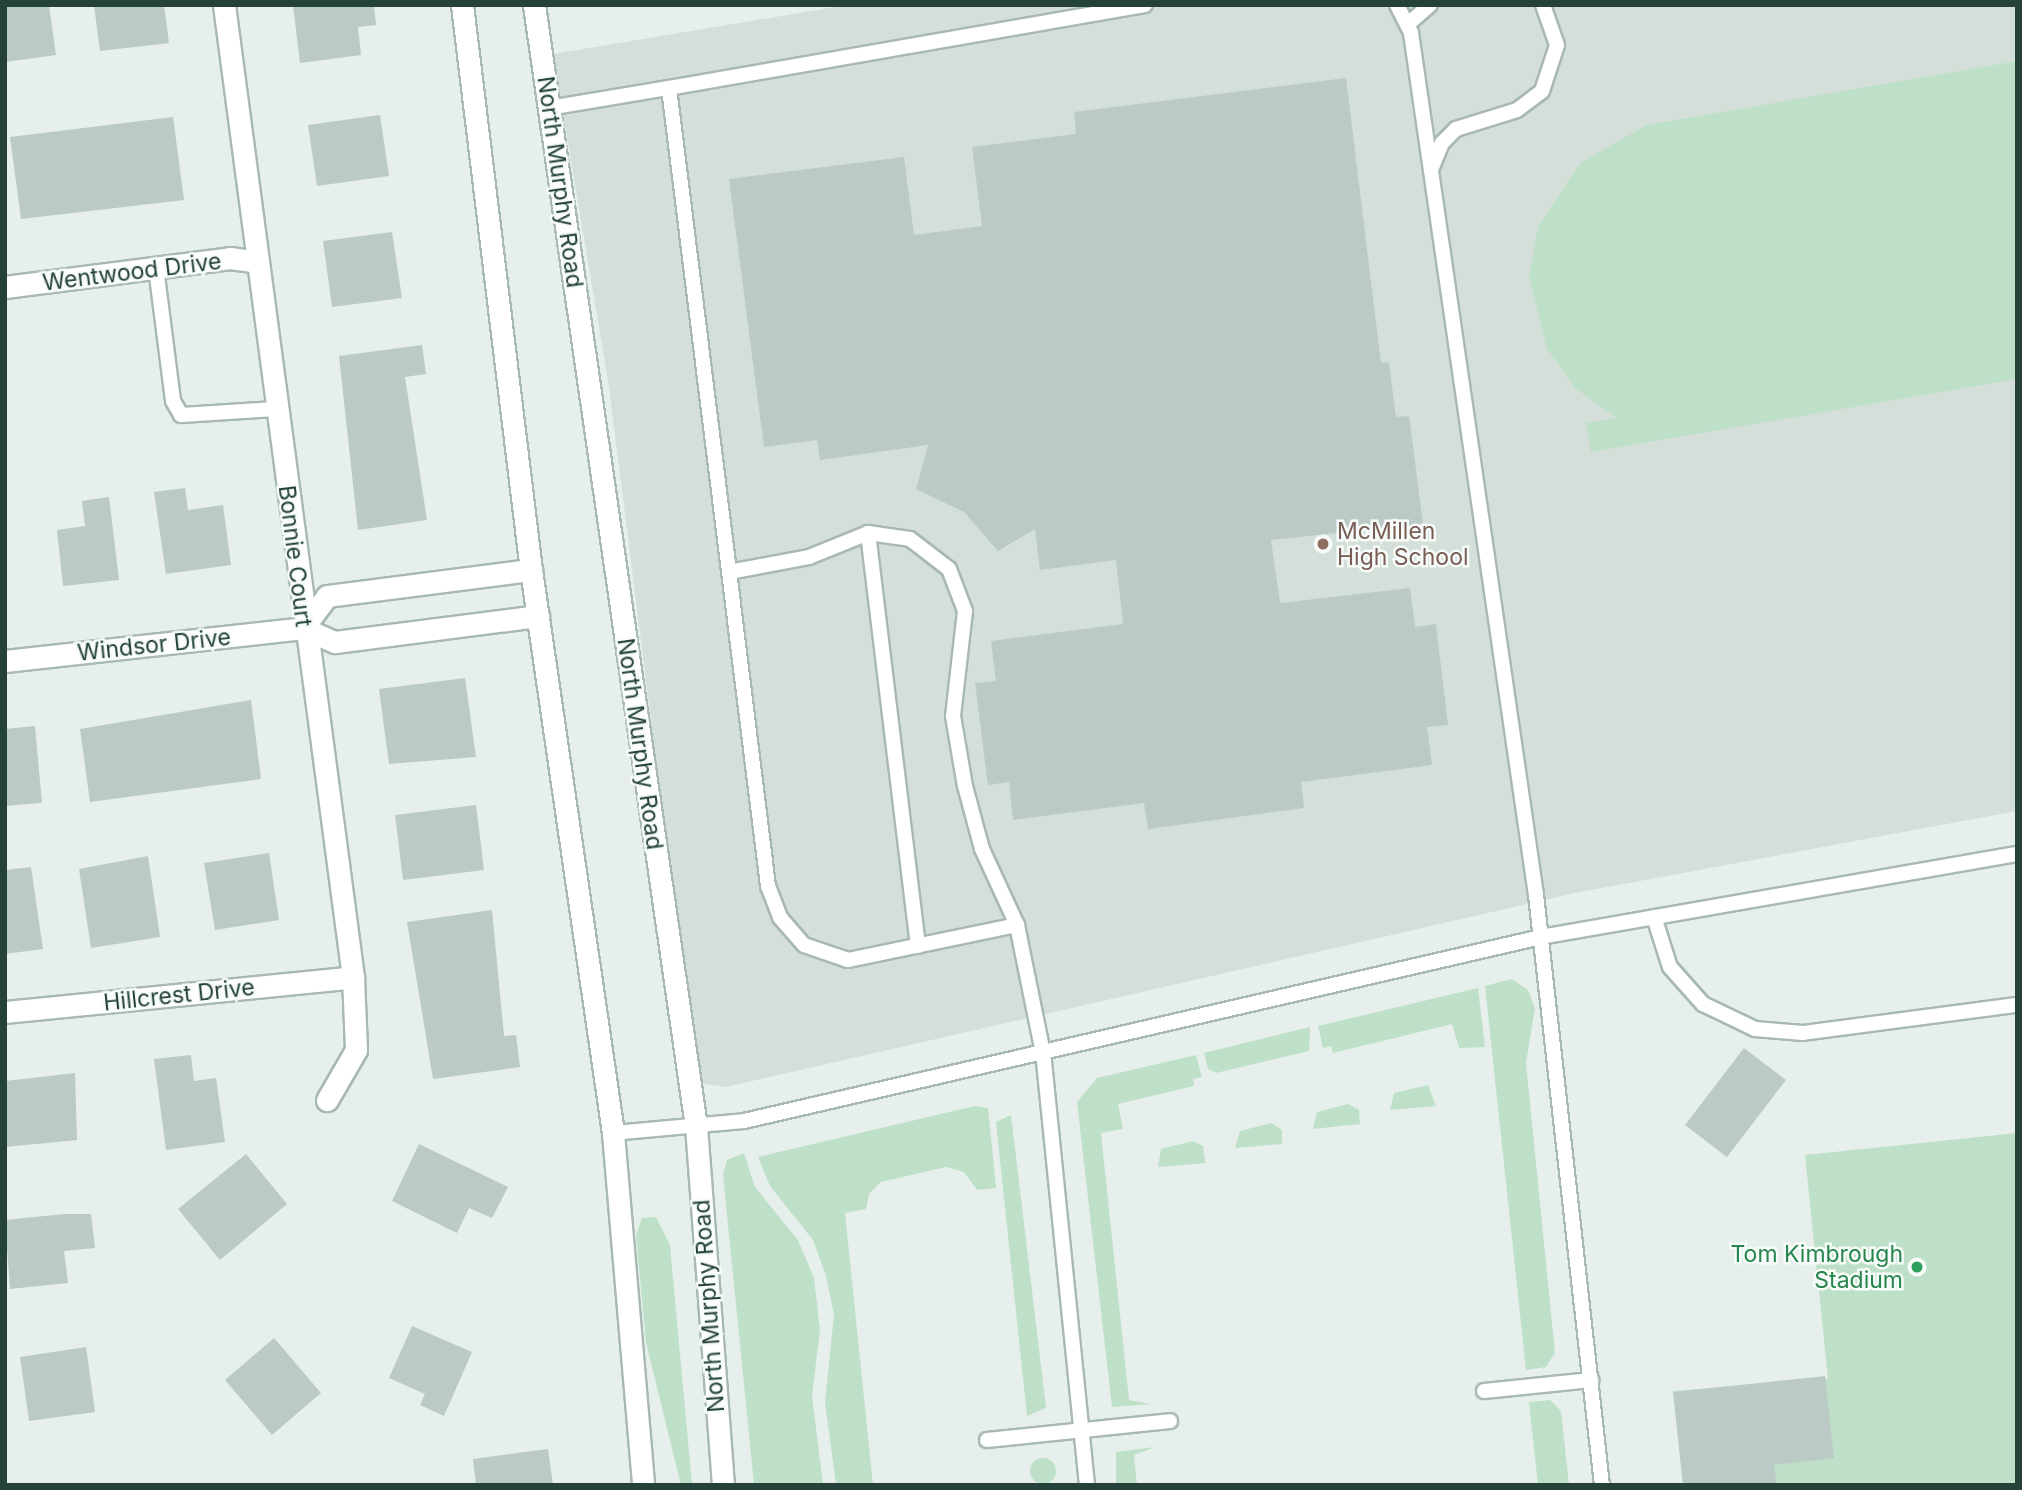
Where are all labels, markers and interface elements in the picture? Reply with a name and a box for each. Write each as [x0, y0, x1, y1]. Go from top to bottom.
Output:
street label: North Murphy Road [531, 74, 589, 290]
street label: Wentwood Drive [41, 247, 223, 297]
street label: Bonnie Court [273, 484, 317, 628]
place label: McMillen High School [1337, 517, 1468, 571]
marker: McMillen High School [1315, 536, 1331, 552]
street label: Windsor Drive [76, 623, 232, 667]
street label: North Murphy Road [611, 636, 669, 852]
street label: Hillcrest Drive [102, 973, 256, 1017]
street label: North Murphy Road [688, 1199, 730, 1413]
place label: Tom Kimbrough Stadium [1731, 1240, 1903, 1294]
marker: Tom Kimbrough Stadium [1909, 1259, 1925, 1275]

